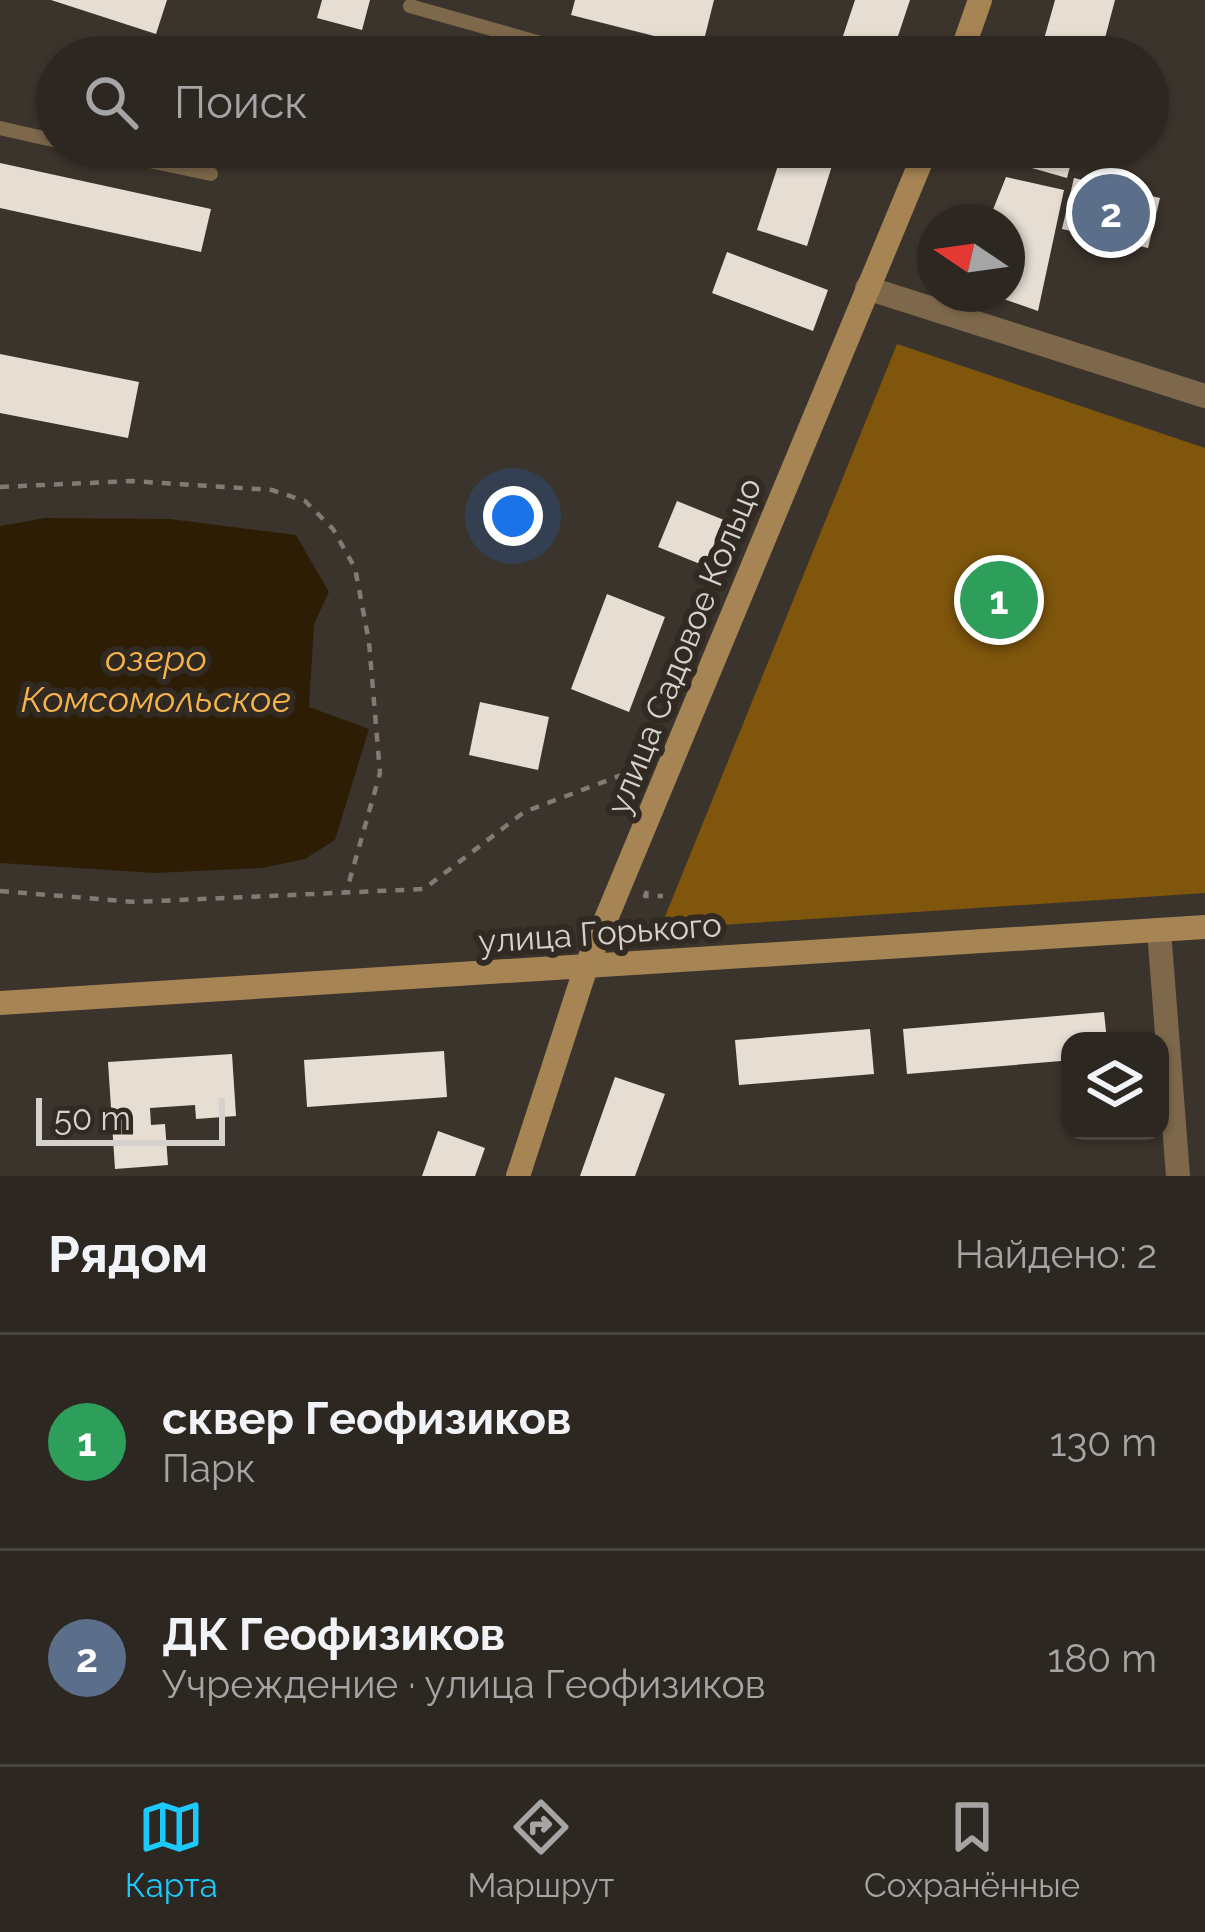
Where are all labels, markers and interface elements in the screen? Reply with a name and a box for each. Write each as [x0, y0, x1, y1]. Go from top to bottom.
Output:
search box [36, 36, 1169, 168]
icon: search [78, 69, 144, 135]
text: Поиск [174, 76, 308, 129]
pin: 2 [1072, 168, 1150, 258]
north arrow [917, 204, 1025, 312]
street label: улица Садовое Кольцо [599, 472, 769, 820]
your location [483, 486, 543, 546]
pin: 1 [960, 555, 1038, 645]
water label: озеро Комсомольское [21, 637, 291, 720]
street label: улица Горького [477, 905, 723, 961]
map controls [1061, 1032, 1169, 1140]
button: layers [1061, 1032, 1169, 1140]
scale bar [36, 1092, 225, 1145]
text: 50 m [54, 1099, 131, 1138]
text: Рядом [48, 1224, 208, 1284]
text: Найдено: 2 [955, 1231, 1157, 1277]
text: cквер Геофизиков [162, 1392, 571, 1445]
text: 1 [77, 1419, 97, 1465]
text: 130 m [1050, 1419, 1157, 1465]
text: Парк [162, 1445, 255, 1491]
text: ДК Геофизиков [162, 1608, 505, 1661]
text: 2 [76, 1635, 98, 1681]
text: 180 m [1048, 1635, 1157, 1681]
text: Учреждение · улица Геофизиков [162, 1661, 766, 1707]
tab: Карта [125, 1794, 218, 1905]
tab: Маршрут [467, 1794, 614, 1905]
tab: Сохранённые [864, 1794, 1080, 1905]

